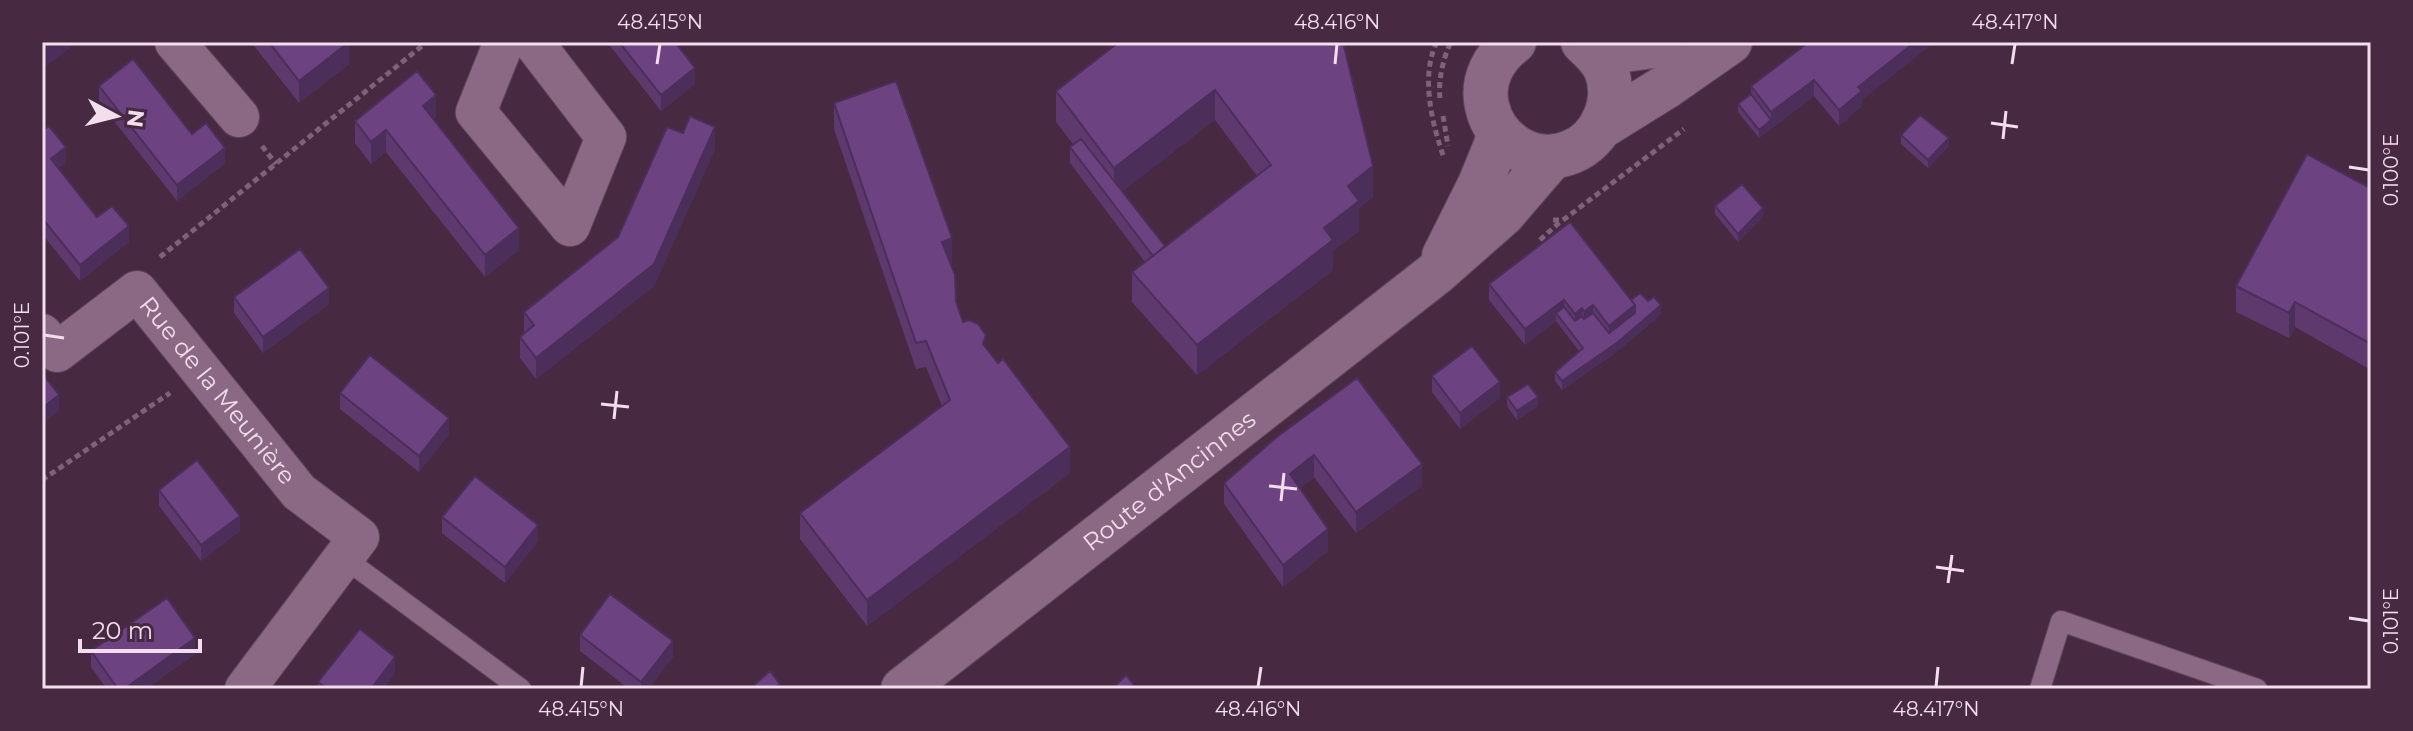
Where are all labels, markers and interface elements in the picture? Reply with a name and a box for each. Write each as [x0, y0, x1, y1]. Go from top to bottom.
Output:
text: 48.415°N [617, 10, 703, 34]
text: 48.416°N [1294, 10, 1380, 34]
text: 48.417°N [1972, 10, 2058, 34]
north arrow [76, 76, 156, 156]
text: N [121, 108, 150, 129]
text: 0.100°E [2379, 134, 2403, 206]
street label: Rue de la Meunière [133, 291, 302, 490]
text: 0.101°E [10, 302, 34, 368]
street label: Route d'Ancinnes [1077, 404, 1261, 557]
text: 0.101°E [2379, 588, 2403, 654]
scale bar [80, 603, 200, 653]
text: 20 m [92, 616, 153, 645]
text: 48.415°N [538, 697, 624, 721]
text: 48.416°N [1215, 697, 1301, 721]
text: 48.417°N [1893, 697, 1979, 721]

